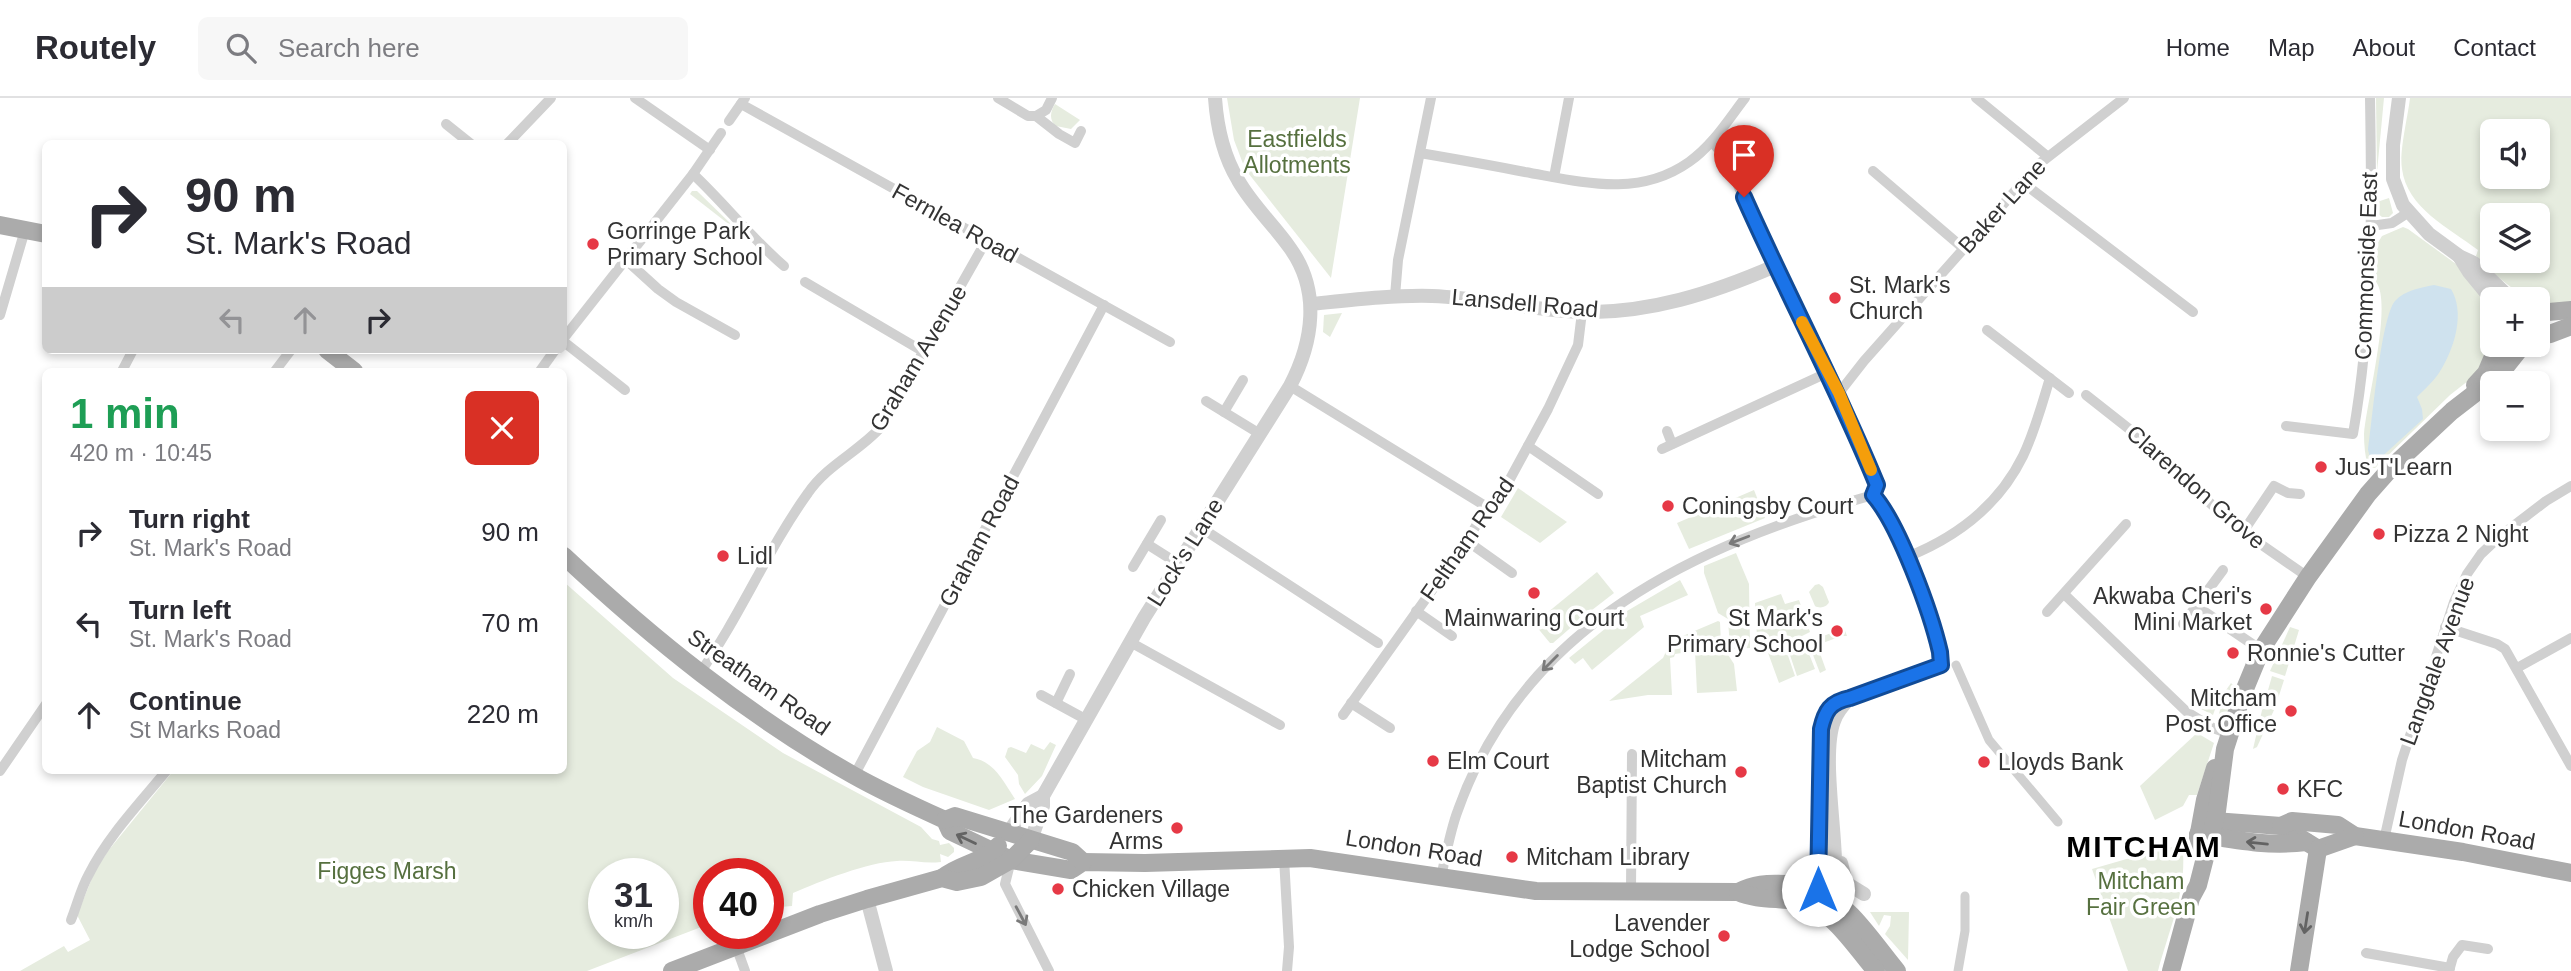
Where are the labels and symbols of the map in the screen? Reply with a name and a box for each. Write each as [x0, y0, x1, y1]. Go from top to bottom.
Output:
pin [1714, 125, 1774, 197]
park label: Eastfields Allotments [1243, 126, 1351, 178]
street label: Baker Lane [1953, 154, 2051, 258]
street label: Commonside East [2350, 171, 2382, 360]
street label: Fernlea Road [888, 178, 1022, 268]
place label: Gorringe Park Primary School [607, 218, 763, 270]
marker: Gorringe Park Primary School [585, 236, 601, 252]
place label: St. Mark's Church [1849, 272, 1951, 324]
street label: Graham Avenue [864, 280, 972, 436]
street label: Lansdell Road [1451, 284, 1599, 322]
marker: St. Mark's Church [1827, 290, 1843, 306]
street label: Clarendon Grove [2121, 420, 2271, 554]
place label: Jus'T'Learn [2335, 454, 2452, 480]
marker: Jus'T'Learn [2313, 459, 2329, 475]
street label: Graham Road [934, 471, 1024, 611]
street label: Feltham Road [1415, 472, 1519, 606]
street label: Lock's Lane [1142, 493, 1228, 611]
place label: Coningsby Court [1682, 493, 1854, 519]
marker: Coningsby Court [1660, 498, 1676, 514]
place label: Pizza 2 Night [2393, 521, 2529, 547]
marker: Pizza 2 Night [2371, 526, 2387, 542]
one-way arrow [1728, 534, 1750, 547]
place label: Lidl [737, 543, 773, 569]
marker: Lidl [715, 548, 731, 564]
street label: Langdale Avenue [2394, 573, 2480, 749]
place label: Akwaba Cheri's Mini Market [2093, 583, 2253, 635]
marker: Mainwaring Court [1526, 585, 1542, 601]
marker: Akwaba Cheri's Mini Market [2258, 601, 2274, 617]
place label: Mainwaring Court [1444, 605, 1625, 631]
place label: St Mark's Primary School [1667, 605, 1823, 657]
street label: Streatham Road [683, 623, 835, 741]
marker: St Mark's Primary School [1829, 623, 1845, 639]
place label: Ronnie's Cutter [2247, 640, 2405, 666]
marker: Ronnie's Cutter [2225, 645, 2241, 661]
one-way arrow [1541, 654, 1558, 671]
place label: Mitcham Post Office [2165, 685, 2277, 737]
marker: Mitcham Post Office [2283, 703, 2299, 719]
place label: Mitcham Baptist Church [1576, 746, 1727, 798]
place label: Elm Court [1447, 748, 1550, 774]
place label: Lloyds Bank [1998, 749, 2124, 775]
marker: Elm Court [1425, 753, 1441, 769]
marker: Lloyds Bank [1976, 754, 1992, 770]
marker: Mitcham Baptist Church [1733, 764, 1749, 780]
place label: KFC [2297, 776, 2343, 802]
marker: KFC [2275, 781, 2291, 797]
place label: The Gardeners Arms [1008, 802, 1163, 854]
street label: London Road [2397, 805, 2537, 855]
marker: The Gardeners Arms [1169, 820, 1185, 836]
street label: London Road [1344, 824, 1484, 872]
district label: MITCHAM [2066, 830, 2222, 863]
one-way arrow [956, 831, 977, 845]
one-way arrow [2247, 836, 2269, 849]
place label: Mitcham Library [1526, 844, 1690, 870]
marker: Mitcham Library [1504, 849, 1520, 865]
position arrow [1781, 853, 1855, 927]
park label: Figges Marsh [317, 858, 457, 884]
speed limit sign: 40 [693, 858, 784, 949]
park label: Mitcham Fair Green [2086, 868, 2196, 920]
place label: Chicken Village [1072, 876, 1230, 902]
marker: Chicken Village [1050, 881, 1066, 897]
one-way arrow [1015, 905, 1028, 926]
place label: Lavender Lodge School [1569, 910, 1710, 962]
one-way arrow [2299, 911, 2312, 934]
marker: Lavender Lodge School [1716, 928, 1732, 944]

